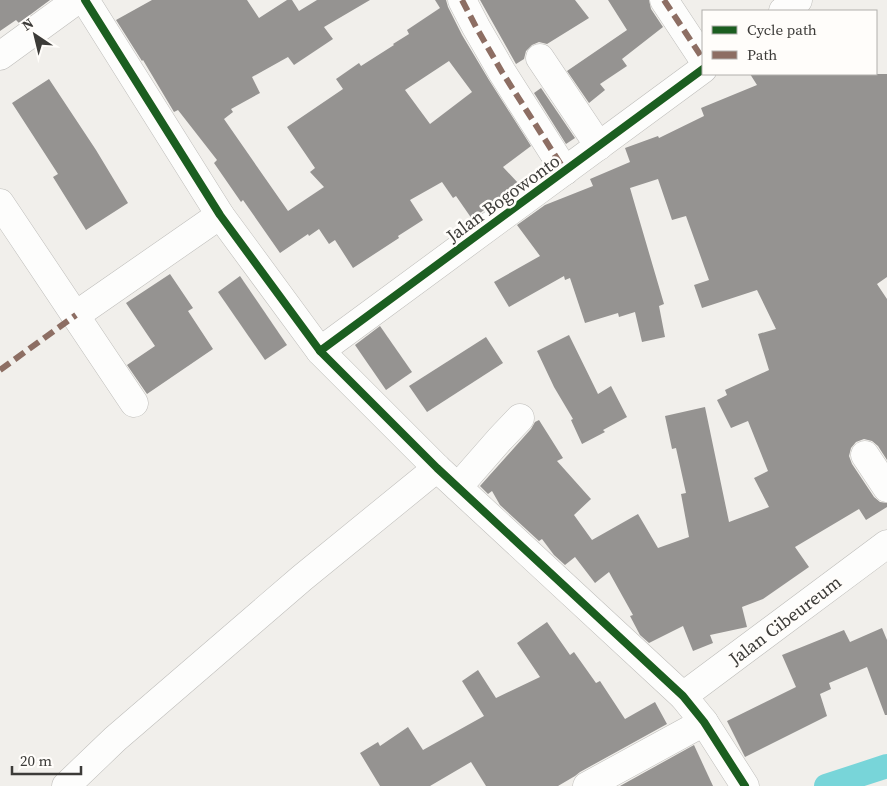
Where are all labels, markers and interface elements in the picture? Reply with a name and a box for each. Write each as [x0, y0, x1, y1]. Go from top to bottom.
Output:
north arrow [10, 10, 60, 60]
legend [702, 10, 877, 75]
text: N [18, 13, 37, 35]
text: Cycle path [747, 19, 817, 40]
text: Path [747, 44, 777, 65]
street label: Jalan Bogowonto [440, 148, 565, 248]
street label: Jalan Cibeureum [723, 569, 846, 671]
scale bar [12, 744, 81, 776]
text: 20 m [20, 750, 52, 771]

